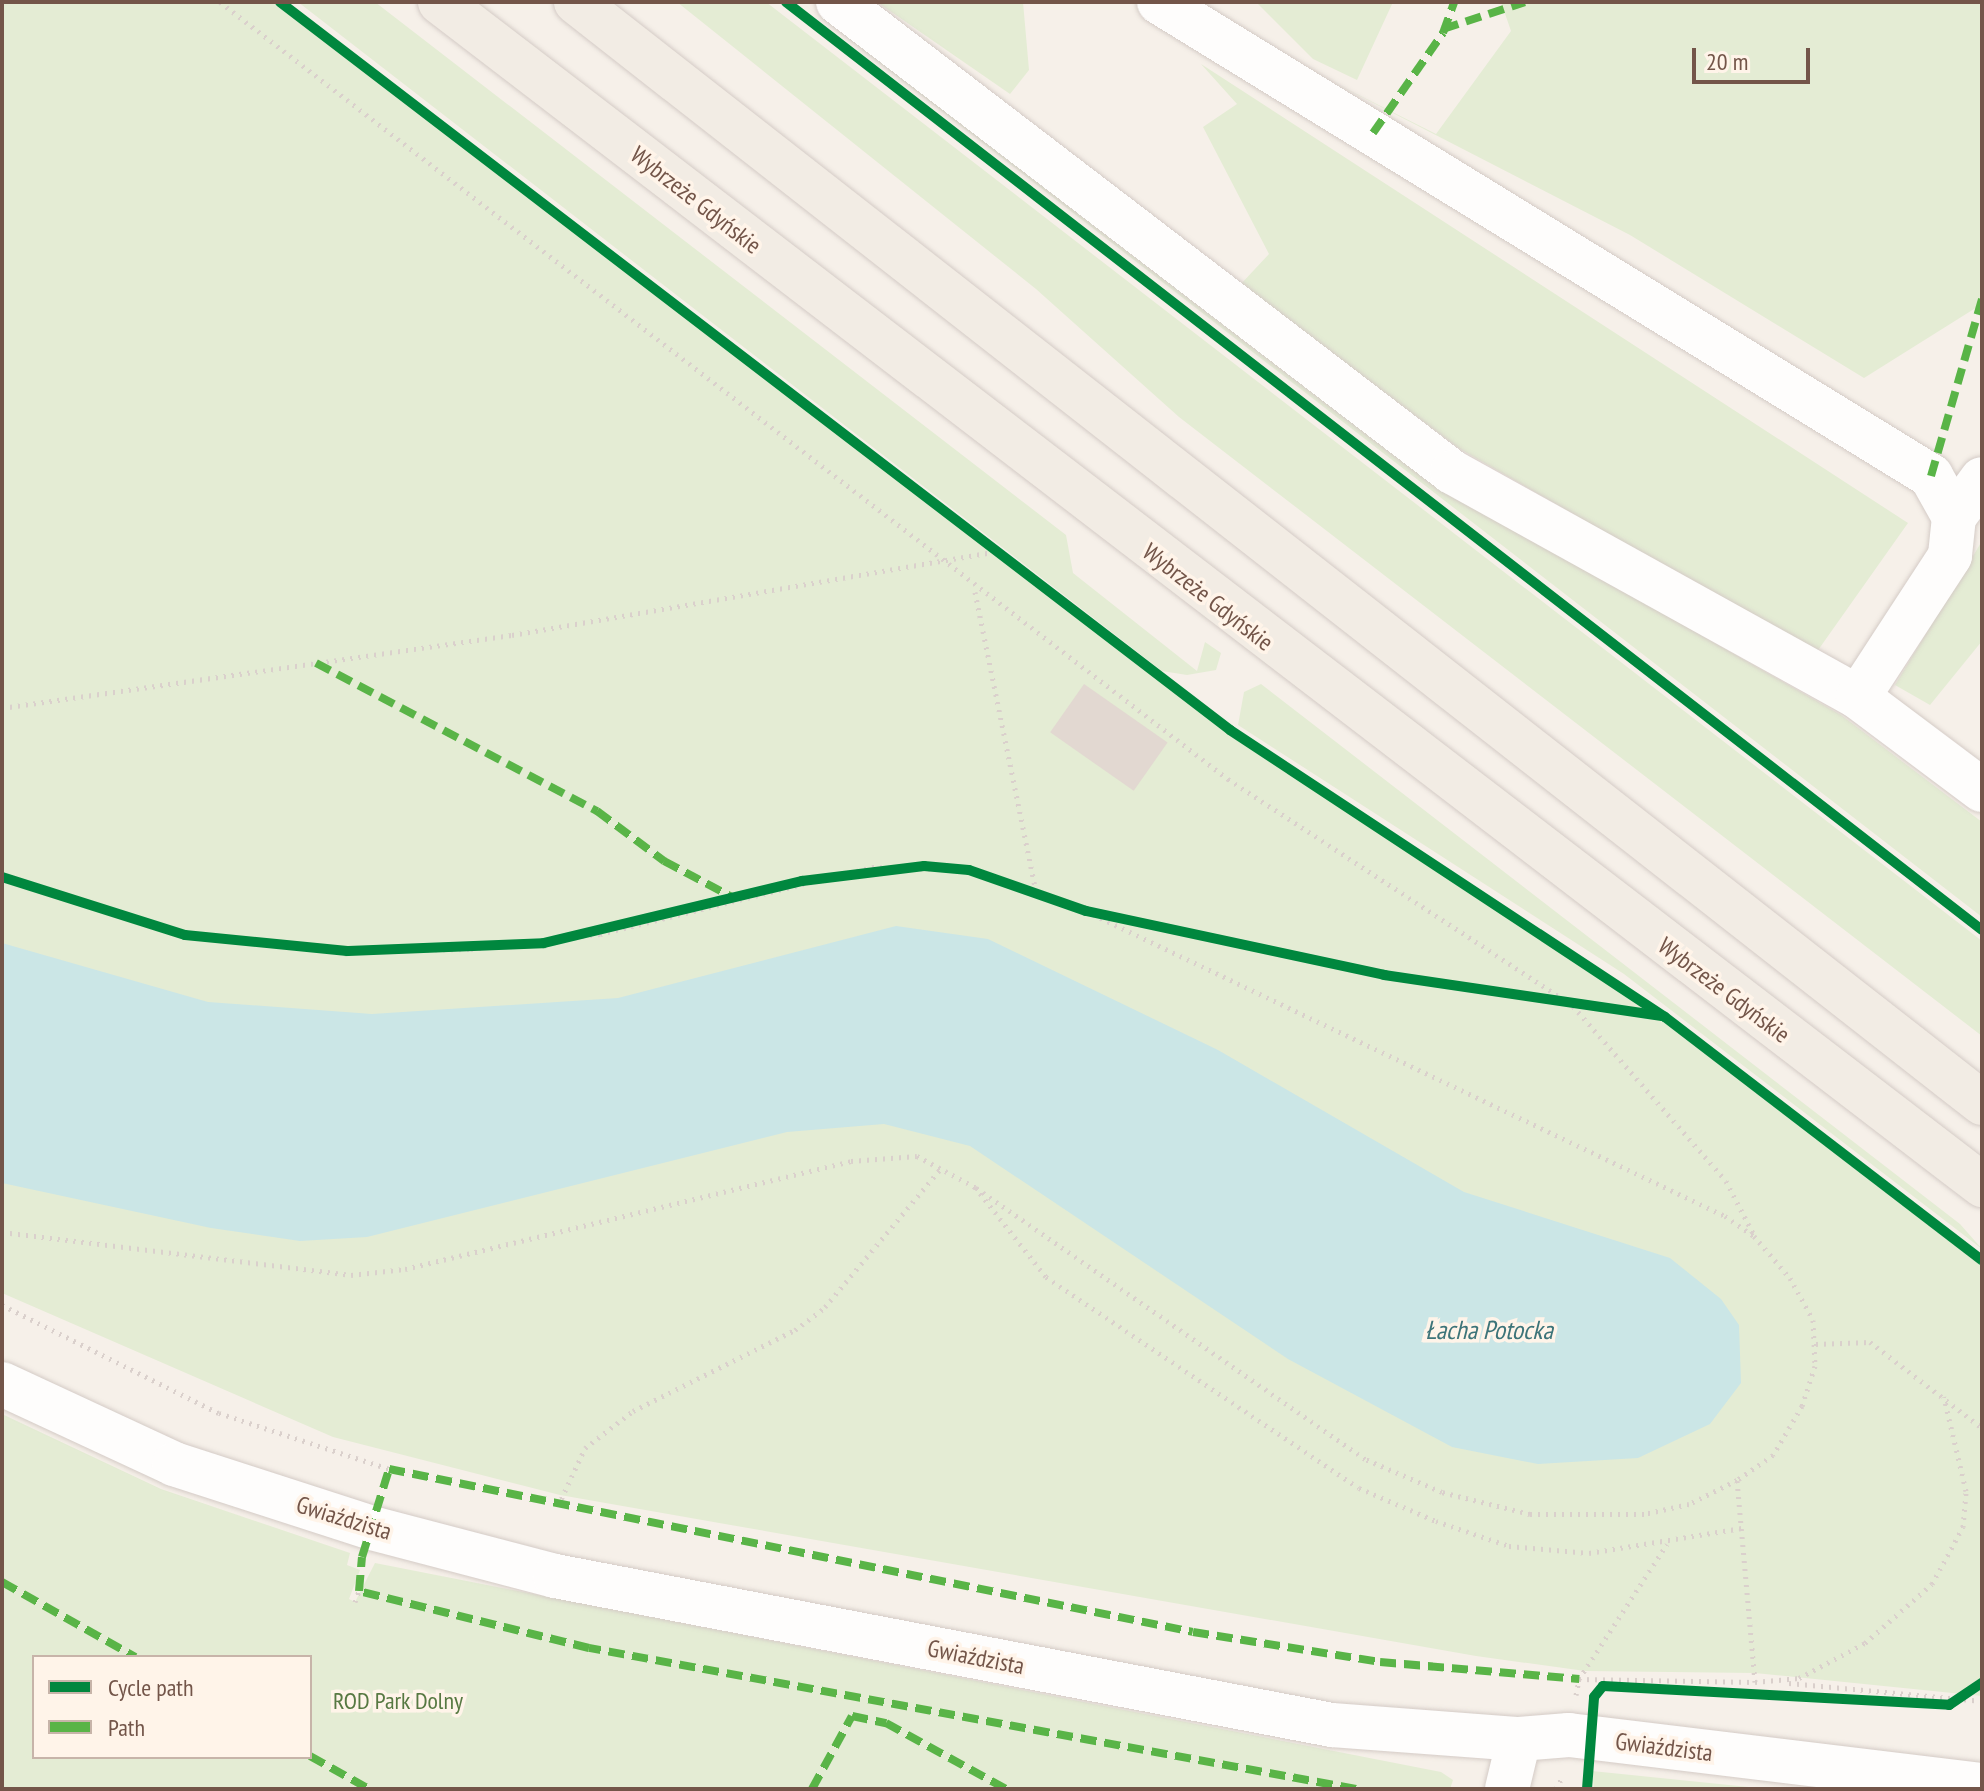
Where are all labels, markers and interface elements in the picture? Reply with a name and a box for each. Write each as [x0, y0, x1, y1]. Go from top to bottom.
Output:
scale bar [1696, 32, 1814, 82]
text: 20 m [1706, 46, 1748, 77]
street label: Wybrzeże Gdyńskie [625, 140, 767, 260]
street label: Wybrzeże Gdyńskie [1137, 537, 1279, 657]
street label: Wybrzeże Gdyńskie [1652, 931, 1796, 1049]
water label: Łacha Potocka [1425, 1314, 1553, 1346]
street label: Gwiaździsta [293, 1490, 395, 1546]
street label: Gwiaździsta [925, 1634, 1027, 1680]
legend [32, 1655, 312, 1759]
text: Cycle path [108, 1672, 194, 1703]
park label: ROD Park Dolny [333, 1687, 463, 1715]
text: Path [108, 1712, 145, 1743]
street label: Gwiaździsta [1614, 1727, 1714, 1767]

